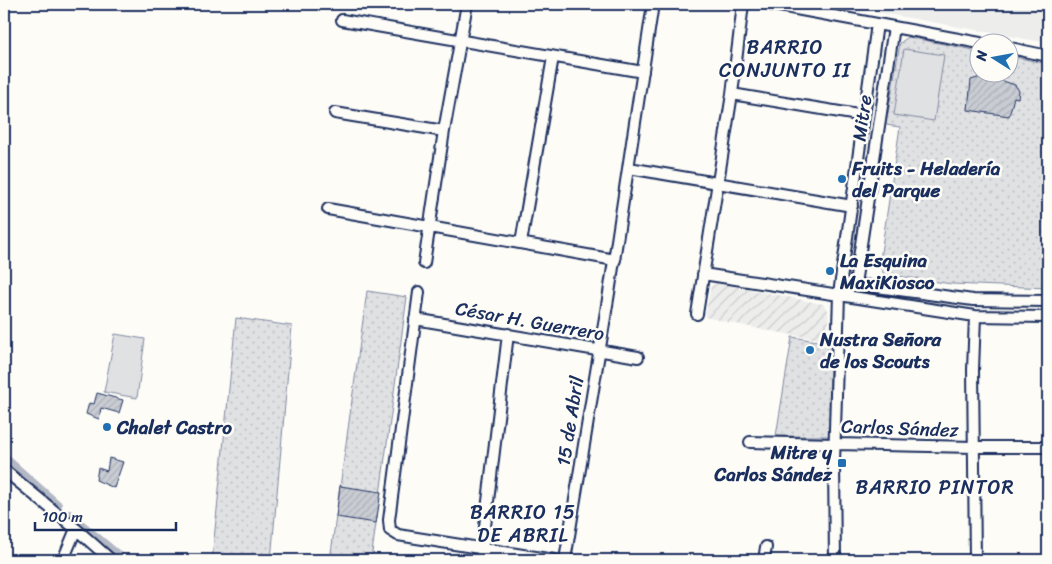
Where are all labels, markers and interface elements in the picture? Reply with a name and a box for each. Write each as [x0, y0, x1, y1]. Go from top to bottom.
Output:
district label: BARRIO CONJUNTO II [719, 30, 851, 88]
north arrow [970, 32, 1020, 82]
text: N [968, 48, 995, 64]
street label: Mitre [842, 92, 882, 143]
place label: Fruits - Heladería del Parque [851, 152, 1001, 207]
marker: Fruits - Heladería del Parque [836, 173, 848, 185]
place label: La Esquina MaxiKiosco [839, 244, 935, 299]
marker: La Esquina MaxiKiosco [824, 265, 836, 277]
street label: César H. Guerrero [453, 292, 607, 350]
place label: Nustra Señora de los Scouts [819, 323, 941, 378]
marker: Nustra Señora de los Scouts [804, 344, 816, 356]
street label: 15 de Abril [547, 373, 593, 468]
street label: Carlos Sández [841, 409, 960, 447]
place label: Chalet Castro [116, 411, 232, 444]
marker: Chalet Castro [101, 421, 113, 433]
place label: Mitre y Carlos Sández [714, 436, 833, 491]
marker: Mitre y Carlos Sández [836, 457, 848, 469]
district label: BARRIO PINTOR [855, 470, 1015, 505]
district label: BARRIO 15 DE ABRIL [470, 495, 576, 553]
scale bar [35, 499, 176, 531]
text: 100 m [42, 504, 83, 530]

